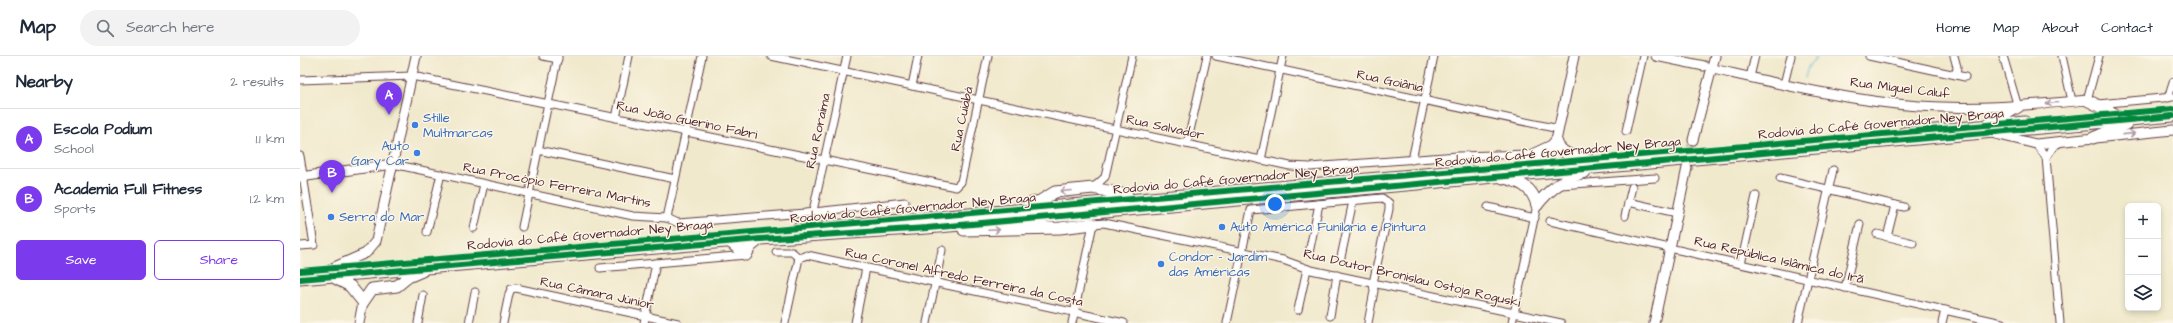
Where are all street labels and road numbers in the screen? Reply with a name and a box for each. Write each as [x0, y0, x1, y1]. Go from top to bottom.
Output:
street label: Rua Goiânia [1355, 65, 1425, 97]
street label: Rua Miguel Caluf [1849, 73, 1951, 104]
street label: Rua Cuiabá [946, 84, 978, 153]
street label: Rua Roraima [801, 91, 835, 170]
street label: Rua João Guerino Fabri [615, 96, 759, 144]
street label: Rodovia do Café Governador Ney Braga [1757, 104, 2005, 145]
street label: Rua Salvador [1124, 110, 1206, 144]
street label: Rodovia do Café Governador Ney Braga [1434, 132, 1682, 173]
street label: Rua Procópio Ferreira Martins [462, 158, 653, 212]
street label: Rodovia do Café Governador Ney Braga [1112, 159, 1360, 200]
street label: Rodovia do Café Governador Ney Braga [789, 188, 1037, 229]
street label: Rodovia do Café Governador Ney Braga [466, 215, 714, 256]
street label: Rua República Islâmica do Irã [1692, 232, 1866, 288]
street label: Rua Coronel Alfredo Ferreira da Costa [843, 243, 1085, 311]
street label: Rua Doutor Bronislau Ostoja Roguski [1301, 244, 1522, 313]
street label: Rua Câmara Júnior [539, 272, 655, 314]

